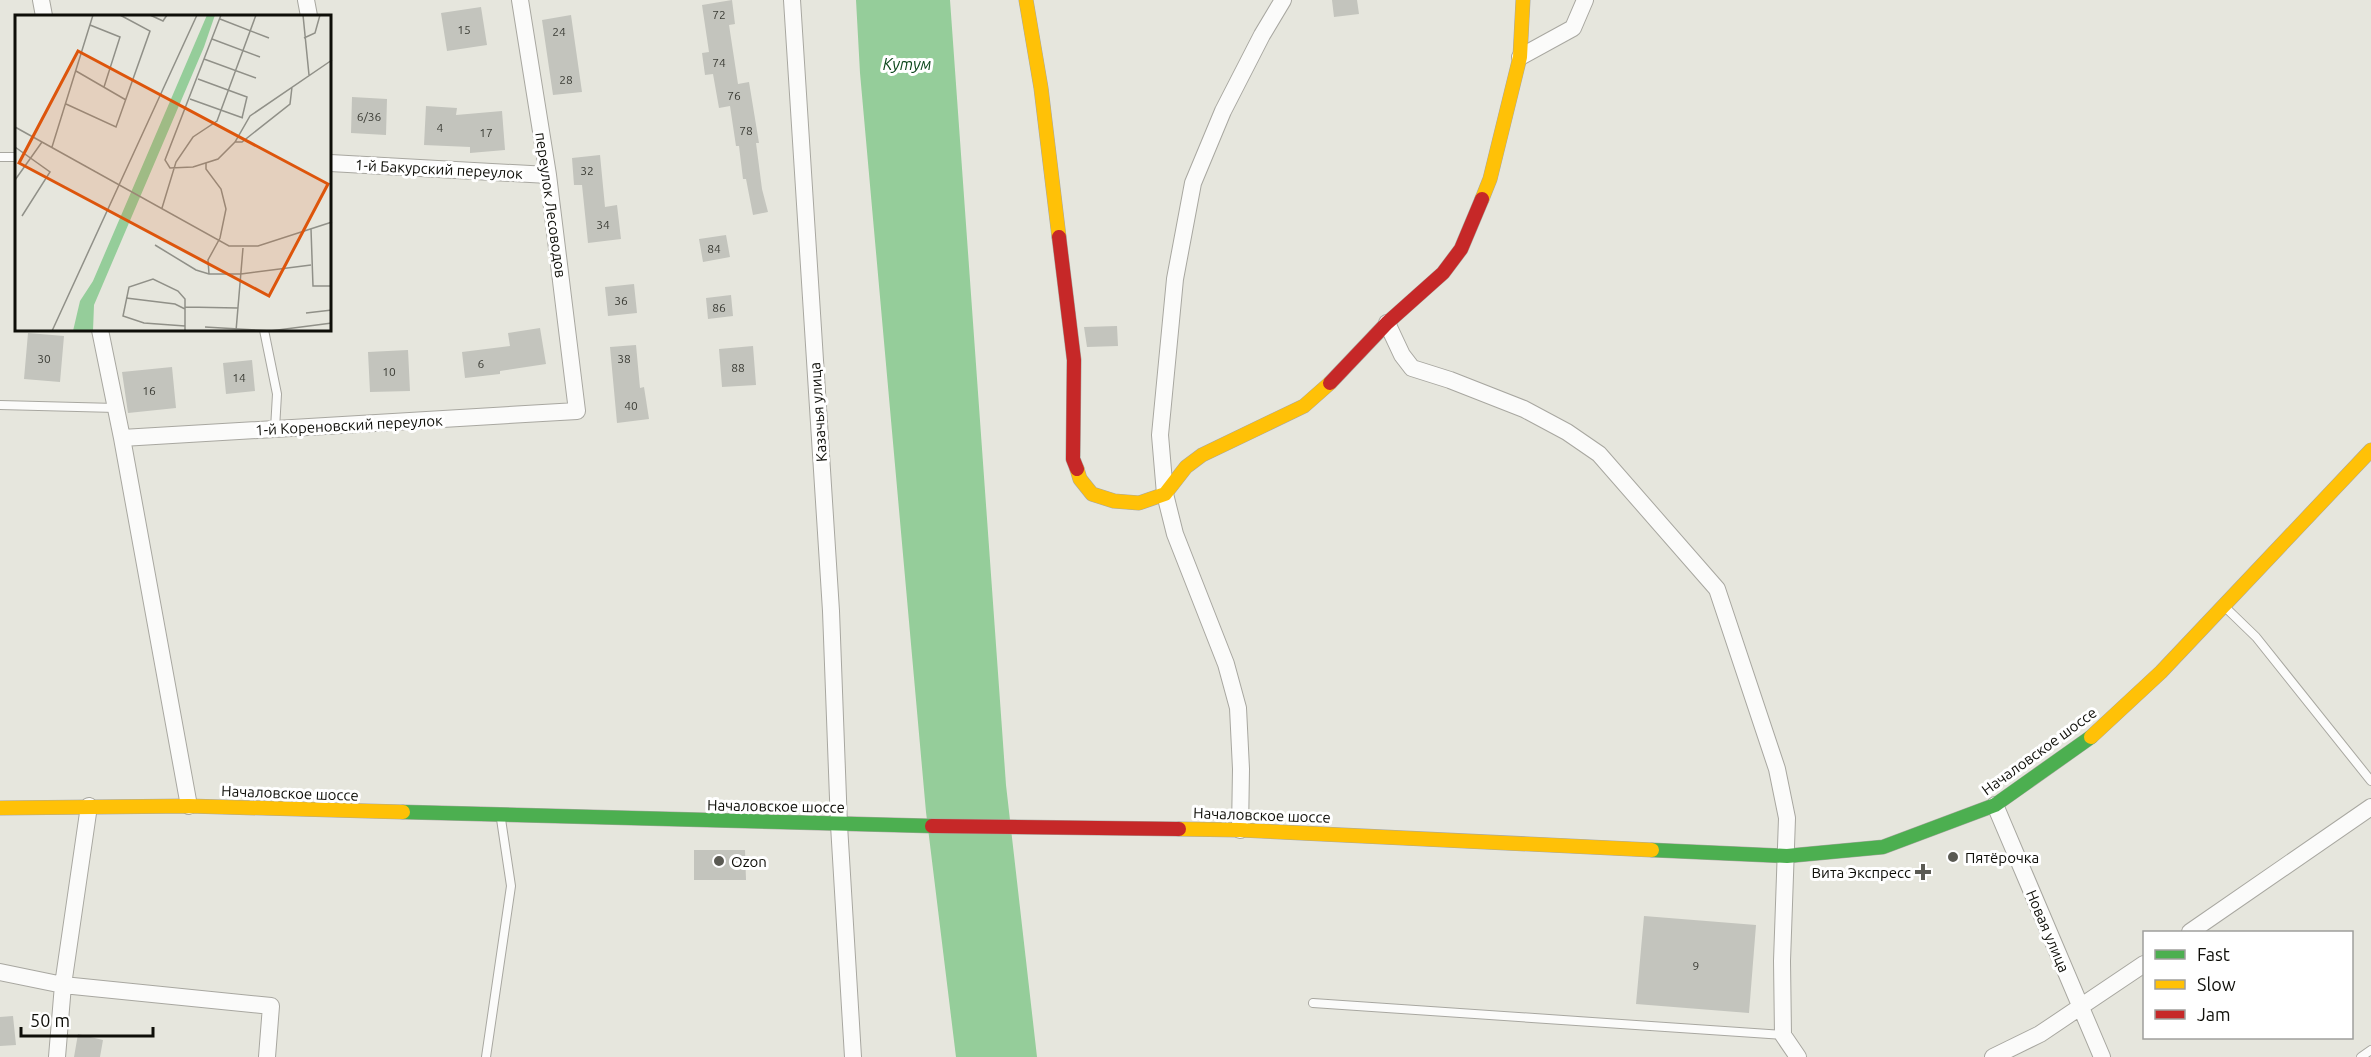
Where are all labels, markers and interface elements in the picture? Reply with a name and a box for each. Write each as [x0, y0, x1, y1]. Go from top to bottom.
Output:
house number: 72 [712, 8, 726, 21]
inset map [15, 15, 332, 332]
house number: 15 [457, 23, 471, 36]
house number: 24 [552, 25, 566, 38]
water label: Кутум [883, 55, 932, 73]
house number: 74 [712, 56, 726, 69]
house number: 28 [559, 73, 573, 86]
house number: 76 [727, 89, 741, 102]
house number: 6/36 [357, 110, 382, 123]
house number: 4 [437, 121, 444, 134]
house number: 78 [739, 124, 753, 137]
house number: 17 [479, 126, 493, 139]
street label: переулок Лесоводов [532, 131, 570, 279]
street label: 1-й Бакурский переулок [355, 156, 524, 182]
house number: 32 [580, 164, 594, 177]
house number: 34 [596, 218, 610, 231]
house number: 84 [707, 242, 721, 255]
house number: 36 [614, 294, 628, 307]
house number: 86 [712, 301, 726, 314]
house number: 30 [37, 352, 51, 365]
house number: 38 [617, 352, 631, 365]
house number: 6 [478, 357, 485, 370]
house number: 88 [731, 361, 745, 374]
street label: Казачья улица [806, 362, 830, 462]
house number: 10 [382, 365, 396, 378]
house number: 14 [232, 371, 246, 384]
house number: 16 [142, 384, 156, 397]
house number: 40 [624, 399, 638, 412]
street label: 1-й Кореновский переулок [255, 412, 443, 438]
street label: Началовское шоссе [1978, 704, 2100, 798]
street label: Началовское шоссе [221, 782, 359, 804]
street label: Началовское шоссе [707, 796, 845, 816]
street label: Началовское шоссе [1193, 804, 1331, 826]
place label: Пятёрочка [1965, 849, 2039, 866]
marker: Пятёрочка [1946, 850, 1960, 864]
place label: Ozon [731, 853, 767, 870]
marker: Ozon [712, 854, 726, 868]
place label: Вита Экспресс [1812, 864, 1911, 881]
marker: Вита Экспресс [1916, 865, 1930, 879]
street label: Новая улица [2023, 887, 2073, 975]
legend [2143, 931, 2353, 1039]
text: Fast [2197, 944, 2230, 964]
house number: 9 [1693, 959, 1699, 972]
text: Slow [2197, 974, 2236, 994]
scale bar [21, 1000, 153, 1038]
text: Jam [2197, 1004, 2231, 1024]
text: 50 m [30, 1010, 70, 1030]

